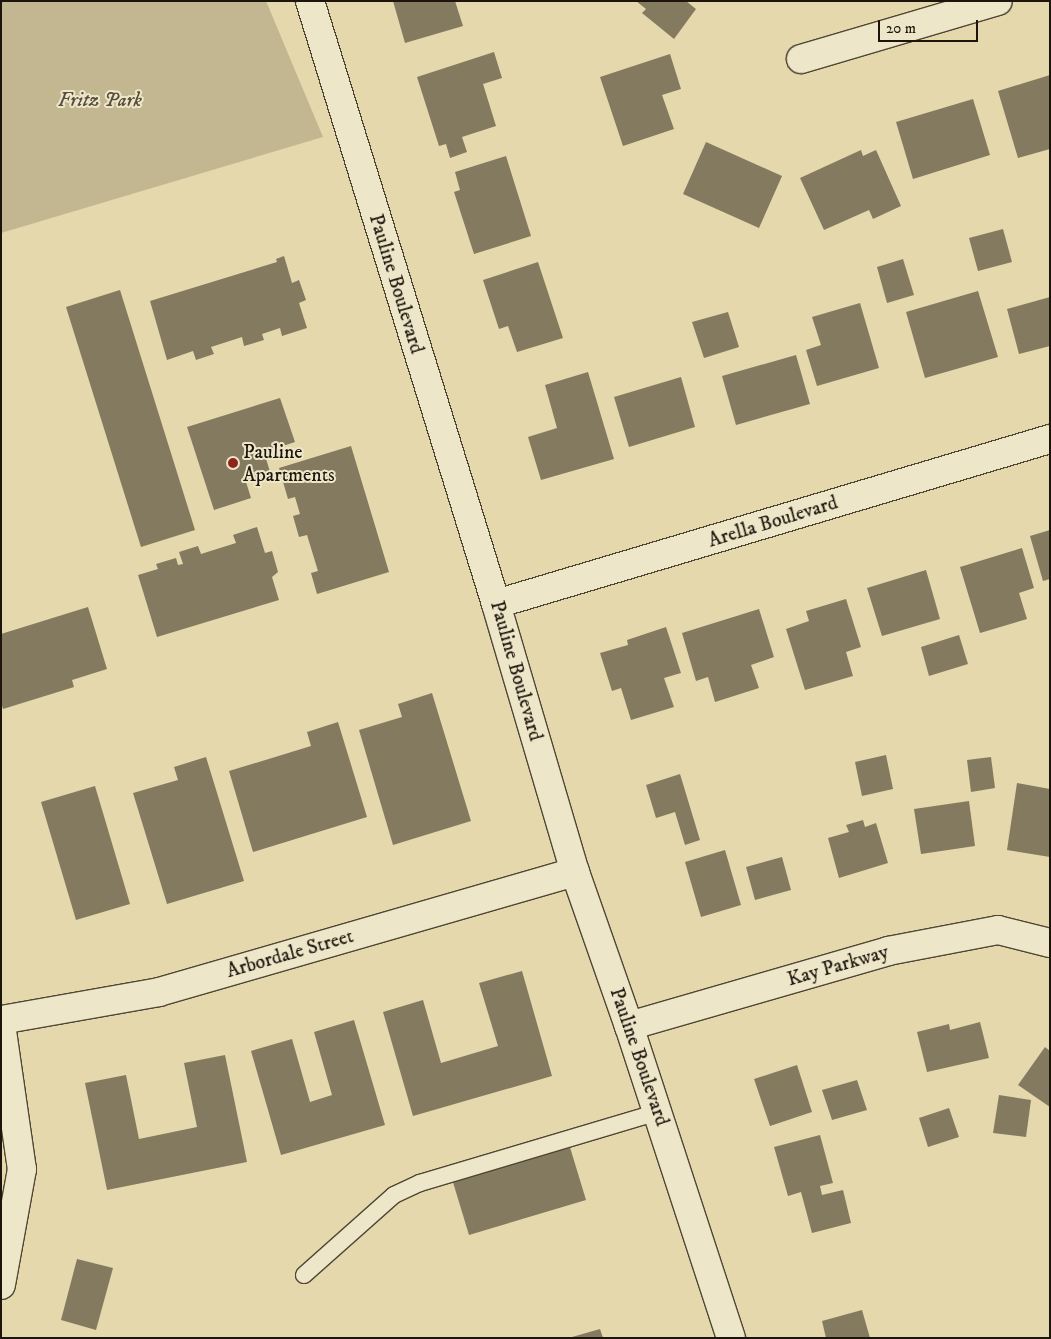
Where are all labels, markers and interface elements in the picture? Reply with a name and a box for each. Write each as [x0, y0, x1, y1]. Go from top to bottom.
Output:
scale bar [881, 10, 981, 42]
text: 20 m [886, 19, 916, 38]
park label: Fritz Park [58, 88, 142, 112]
street label: Pauline Boulevard [363, 211, 429, 357]
place label: Pauline Apartments [243, 440, 335, 487]
marker: Pauline Apartments [227, 457, 239, 469]
street label: Arella Boulevard [705, 491, 841, 553]
street label: Pauline Boulevard [485, 598, 547, 744]
street label: Arbordale Street [224, 924, 356, 984]
street label: Kay Parkway [785, 940, 891, 992]
street label: Pauline Boulevard [604, 985, 674, 1129]

